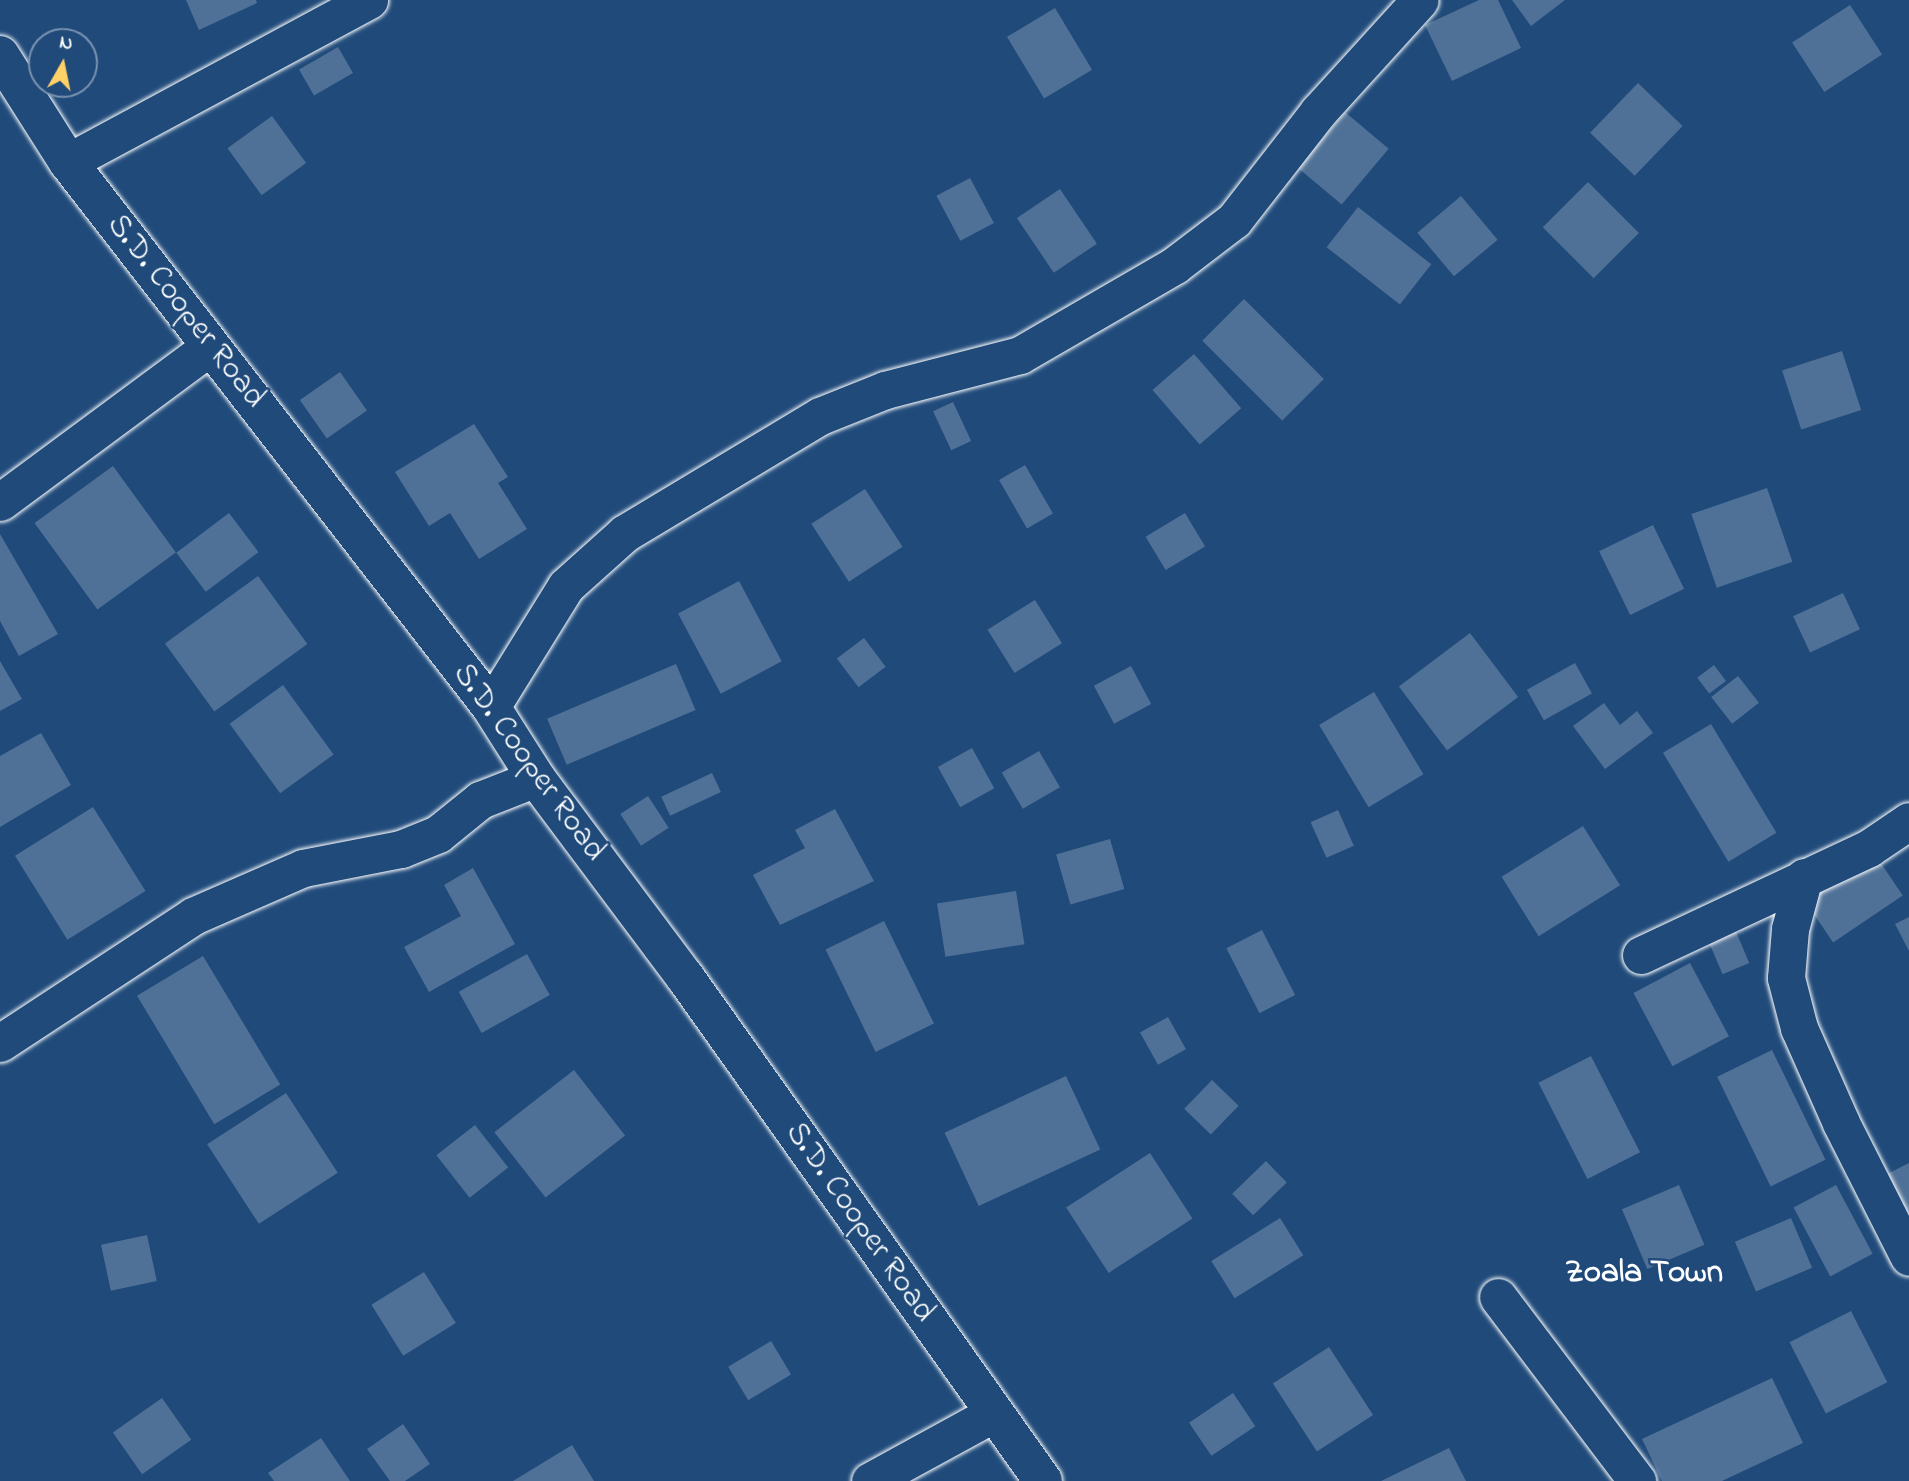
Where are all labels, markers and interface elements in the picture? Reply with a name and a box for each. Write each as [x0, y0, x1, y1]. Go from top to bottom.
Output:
north arrow [28, 28, 98, 98]
text: N [58, 29, 74, 58]
street label: S.D. Cooper Road [97, 208, 273, 416]
street label: S.D. Cooper Road [443, 657, 613, 869]
street label: S.D. Cooper Road [776, 1116, 942, 1330]
district label: Zoala Town [1565, 1254, 1723, 1294]

